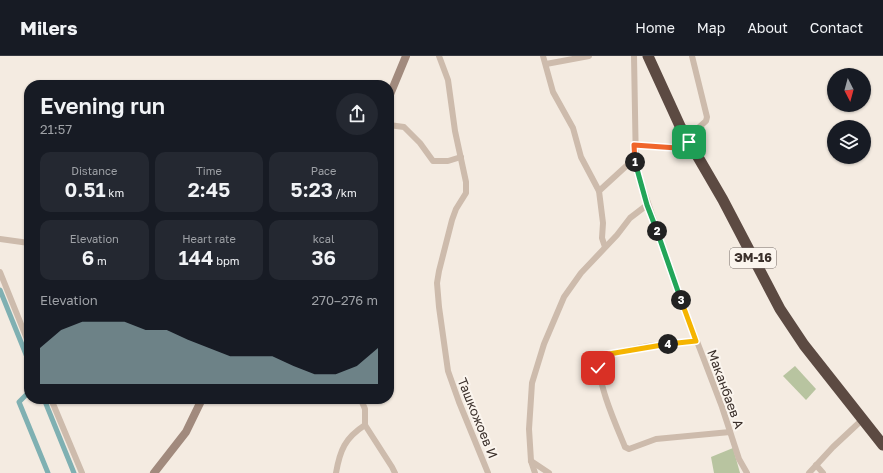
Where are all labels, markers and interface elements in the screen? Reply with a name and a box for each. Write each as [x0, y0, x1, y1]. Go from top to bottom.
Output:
text: Milers [20, 16, 78, 39]
text: Home [635, 19, 675, 36]
text: Map [697, 19, 725, 36]
text: About [747, 19, 788, 36]
text: Contact [810, 19, 863, 36]
north arrow [827, 68, 871, 112]
map controls [827, 68, 871, 164]
text: Evening run [40, 92, 165, 119]
button: share [336, 93, 378, 135]
button: layers [827, 120, 871, 164]
text: 21:57 [40, 121, 72, 137]
pin [672, 125, 706, 159]
icon: arrive [678, 131, 700, 153]
pin: 1 [625, 152, 645, 172]
text: 1 [632, 155, 638, 168]
text: Distance [71, 164, 117, 177]
text: Time [196, 164, 222, 177]
text: Pace [311, 164, 337, 177]
text: 0.51 [64, 177, 106, 201]
text: 2:45 [188, 177, 230, 201]
text: 5:23 [291, 177, 333, 201]
text: km [106, 186, 124, 199]
text: /km [333, 186, 357, 199]
pin: 2 [647, 221, 667, 241]
text: 2 [654, 224, 660, 237]
text: Elevation [70, 232, 119, 245]
text: Heart rate [182, 232, 236, 245]
text: kcal [313, 232, 335, 245]
text: 6 [82, 245, 94, 269]
text: 144 [178, 245, 214, 269]
text: 36 [311, 245, 336, 269]
road number: ЭМ-16 [730, 248, 776, 268]
text: m [94, 254, 107, 267]
text: bpm [214, 254, 240, 267]
pin: 3 [671, 290, 691, 310]
text: Elevation [40, 292, 98, 308]
text: 270–276 m [312, 292, 378, 308]
text: 3 [678, 293, 684, 306]
pin: 4 [658, 334, 678, 354]
text: 4 [665, 337, 671, 350]
street label: Маканбаев А [704, 347, 748, 431]
pin [581, 351, 615, 385]
icon: check [587, 357, 609, 379]
street label: Ташкожоев И [455, 375, 501, 461]

